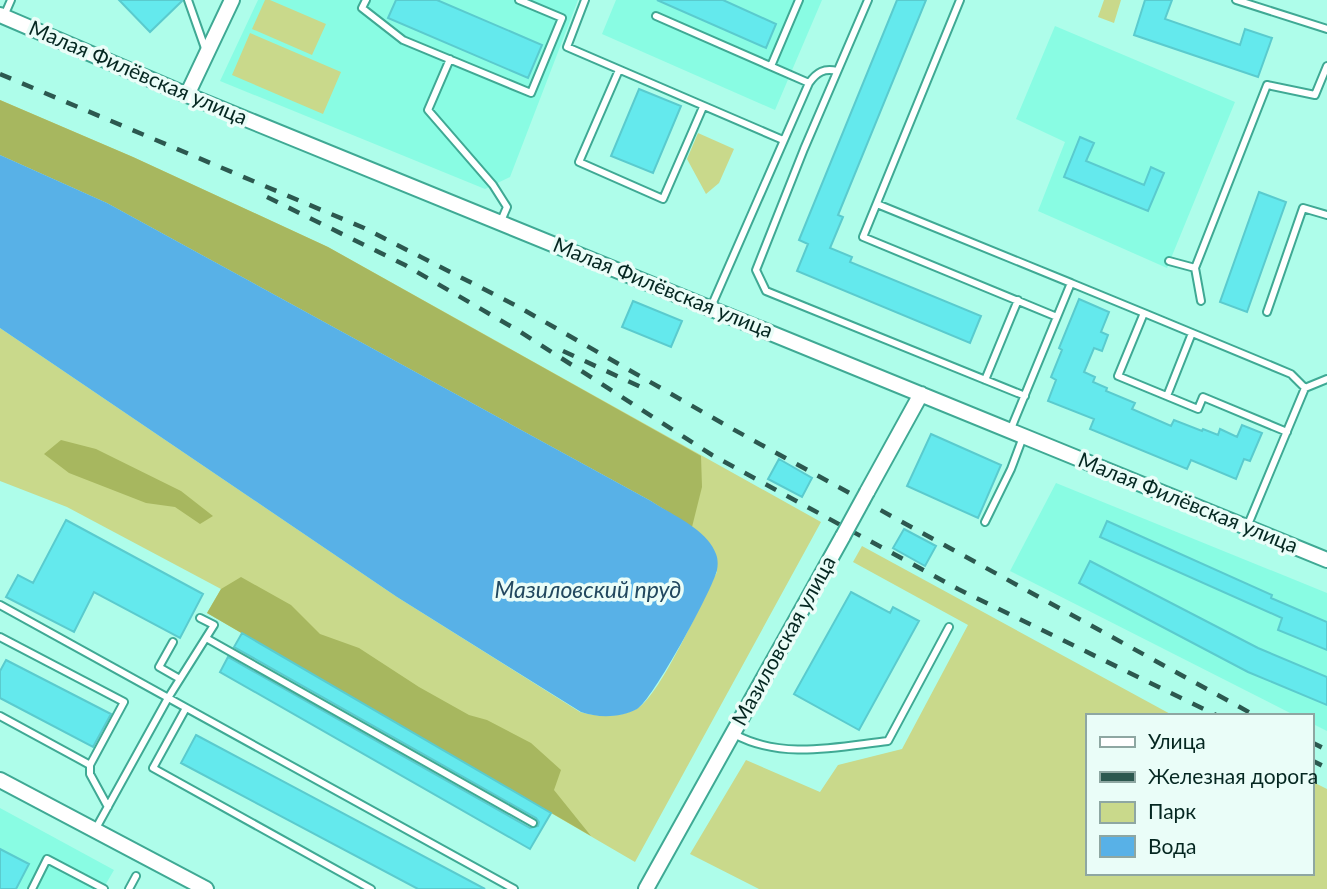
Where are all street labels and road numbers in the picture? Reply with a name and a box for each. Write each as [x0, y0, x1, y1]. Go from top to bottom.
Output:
street label: Малая Филёвская улица [26, 14, 251, 129]
street label: Малая Филёвская улица [550, 231, 777, 342]
street label: Малая Филёвская улица [1075, 446, 1302, 557]
street label: Мазиловская улица [726, 551, 840, 730]

